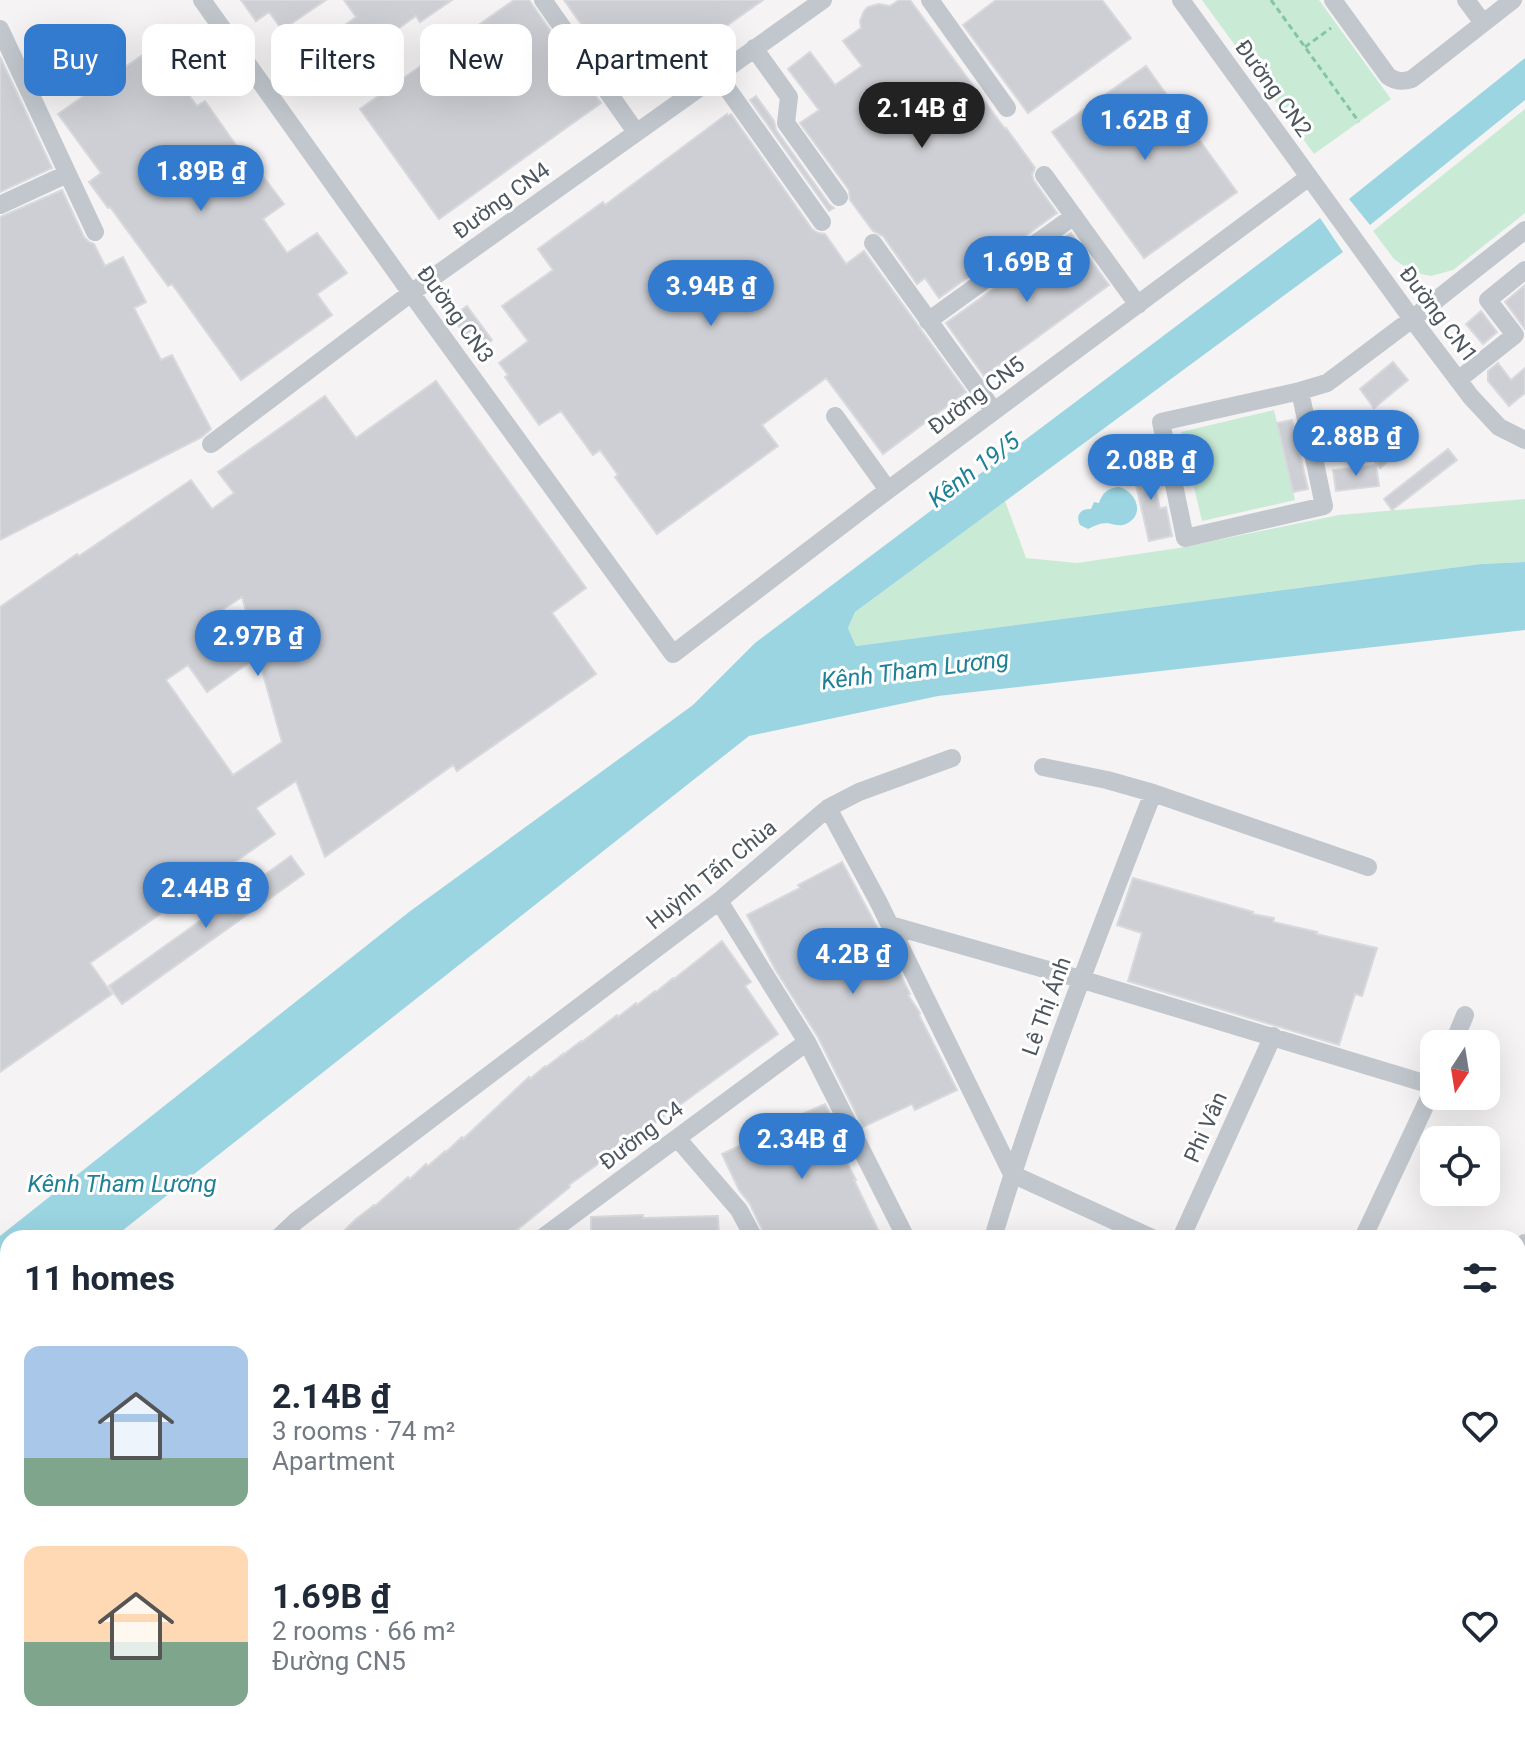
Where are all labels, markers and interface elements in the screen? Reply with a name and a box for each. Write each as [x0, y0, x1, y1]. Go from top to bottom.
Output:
chip: Buy [24, 24, 126, 96]
chip: Rent [142, 24, 255, 96]
chip: Filters [271, 24, 404, 96]
chip: New [420, 24, 532, 96]
chip: Apartment [548, 24, 736, 96]
street label: Đường CN2 [1230, 35, 1317, 141]
pin: 2.14B ₫ [848, 82, 996, 150]
text: 2.14B ₫ [877, 93, 967, 123]
pin: 1.62B ₫ [1071, 94, 1219, 162]
text: 1.62B ₫ [1100, 105, 1190, 135]
pin: 1.89B ₫ [127, 145, 275, 213]
text: 1.89B ₫ [156, 156, 246, 186]
street label: Đường CN4 [448, 157, 554, 244]
pin: 1.69B ₫ [953, 236, 1101, 304]
text: 1.69B ₫ [982, 247, 1072, 277]
pin: 3.94B ₫ [637, 260, 785, 328]
street label: Đường CN3 [412, 261, 499, 367]
street label: Đường CN1 [1395, 262, 1483, 367]
text: 3.94B ₫ [666, 271, 756, 301]
street label: Đường CN5 [924, 351, 1029, 439]
pin: 2.88B ₫ [1282, 410, 1430, 478]
text: 2.88B ₫ [1311, 421, 1401, 451]
water label: Kênh 19/5 [923, 426, 1026, 513]
pin: 2.08B ₫ [1077, 434, 1225, 502]
text: 2.08B ₫ [1106, 445, 1196, 475]
pin: 2.97B ₫ [184, 610, 332, 678]
text: 2.97B ₫ [213, 621, 303, 651]
water label: Kênh Tham Lương [819, 645, 1011, 695]
street label: Huỳnh Tấn Chùa [641, 814, 781, 934]
pin: 2.44B ₫ [132, 862, 280, 930]
text: 2.44B ₫ [161, 873, 251, 903]
pin: 4.2B ₫ [788, 928, 918, 996]
text: 4.2B ₫ [815, 939, 891, 969]
street label: Lê Thị Ánh [1017, 953, 1076, 1059]
north arrow [1420, 1030, 1500, 1110]
map controls [1420, 1030, 1500, 1206]
street label: Phi Vân [1179, 1088, 1232, 1166]
street label: Đường C4 [595, 1096, 688, 1175]
pin: 2.34B ₫ [728, 1113, 876, 1181]
text: 2.34B ₫ [757, 1124, 847, 1154]
button: locate [1420, 1126, 1500, 1206]
water label: Kênh Tham Lương [27, 1170, 217, 1198]
icon: filters [1458, 1256, 1502, 1300]
text: 11 homes [24, 1258, 175, 1298]
text: 2.14B ₫ [272, 1376, 390, 1416]
icon: home [88, 1378, 184, 1474]
icon: heart [1458, 1404, 1502, 1448]
text: 3 rooms · 74 m² [272, 1416, 455, 1446]
text: Apartment [272, 1446, 395, 1476]
text: 1.69B ₫ [272, 1576, 390, 1616]
icon: home [88, 1578, 184, 1674]
icon: heart [1458, 1604, 1502, 1648]
text: 2 rooms · 66 m² [272, 1616, 455, 1646]
text: Đường CN5 [272, 1646, 406, 1676]

